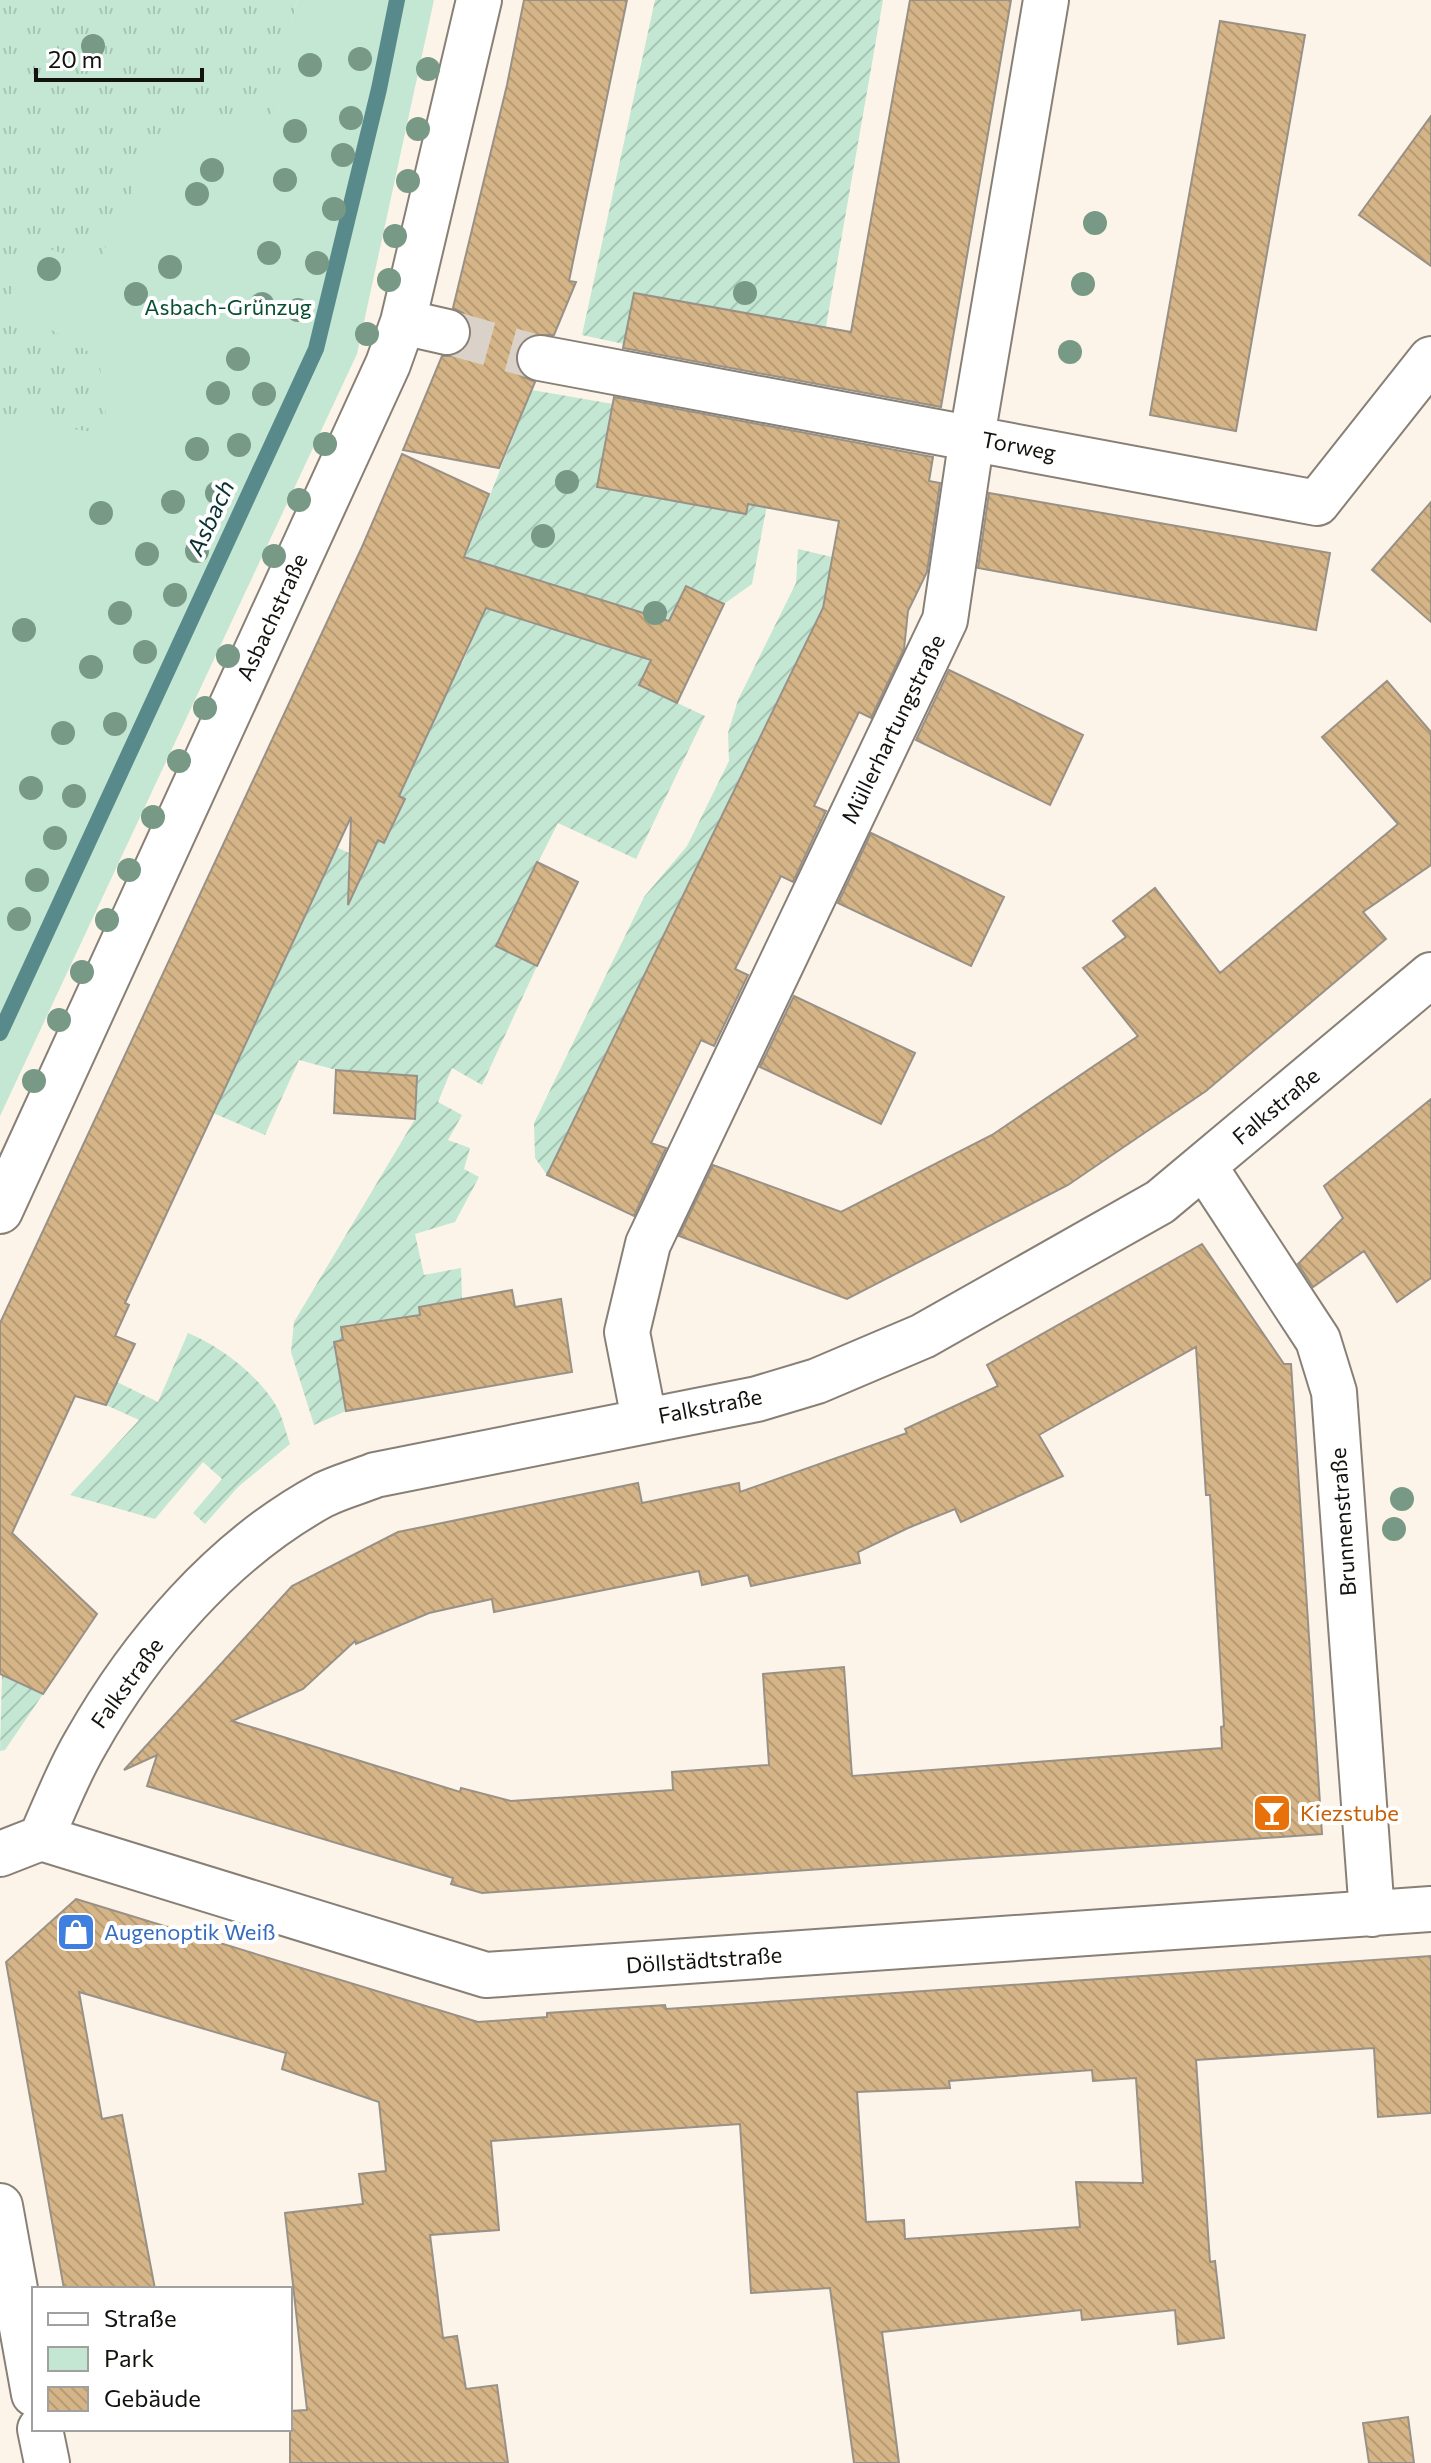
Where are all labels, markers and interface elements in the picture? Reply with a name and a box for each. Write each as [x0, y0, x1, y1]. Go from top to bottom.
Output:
scale bar [36, 32, 202, 82]
text: 20 m [48, 44, 102, 73]
park label: Asbach-Grünzug [144, 293, 312, 320]
street label: Torweg [980, 425, 1059, 466]
water label: Asbach [179, 475, 240, 561]
street label: Asbachstraße [230, 549, 313, 685]
street label: Müllerhartungstraße [835, 630, 950, 828]
street label: Falkstraße [1227, 1061, 1325, 1150]
street label: Falkstraße [656, 1382, 764, 1429]
street label: Brunnenstraße [1324, 1447, 1361, 1597]
street label: Falkstraße [85, 1632, 168, 1733]
bar icon: Kiezstube [1251, 1792, 1293, 1834]
place label: Kiezstube [1300, 1799, 1399, 1826]
shop icon: Augenoptik Weiß [55, 1911, 97, 1953]
place label: Augenoptik Weiß [104, 1918, 275, 1945]
street label: Döllstädtstraße [625, 1941, 783, 1978]
legend [32, 2287, 292, 2431]
text: Straße [104, 2303, 177, 2332]
text: Park [104, 2343, 154, 2372]
text: Gebäude [104, 2383, 201, 2412]

